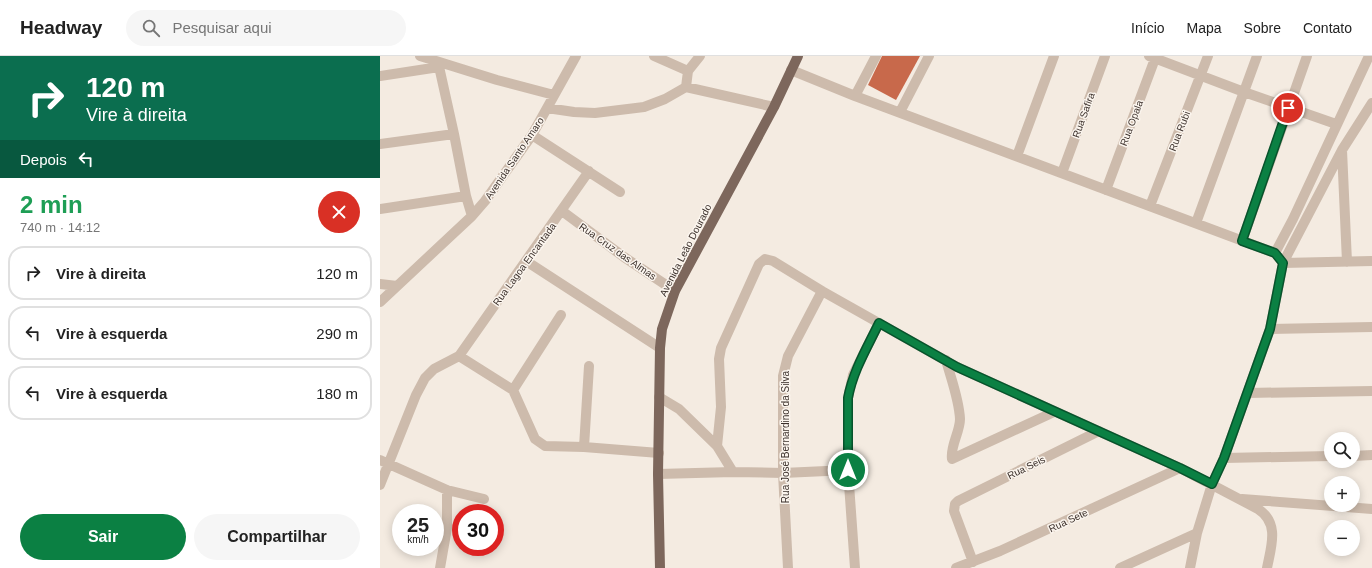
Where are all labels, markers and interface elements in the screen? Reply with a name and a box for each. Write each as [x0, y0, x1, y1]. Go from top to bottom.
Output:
search box [126, 10, 406, 46]
text: Headway [20, 17, 102, 38]
icon: search [140, 17, 162, 39]
text: Pesquisar aqui [172, 19, 272, 36]
text: Início [1131, 20, 1165, 36]
text: Mapa [1187, 20, 1222, 36]
text: Sobre [1244, 20, 1281, 36]
text: Contato [1303, 20, 1352, 36]
icon: right [20, 72, 72, 124]
text: 120 m [86, 72, 165, 103]
street label: Rua Safira [1070, 91, 1097, 139]
pin [1271, 91, 1305, 125]
icon: arrive [1277, 97, 1299, 119]
street label: Rua Opala [1118, 98, 1145, 147]
text: Vire à direita [86, 105, 187, 125]
street label: Rua Rubi [1167, 110, 1192, 153]
street label: Avenida Santo Amaro [483, 115, 546, 201]
icon: left [75, 148, 97, 170]
text: Depois [20, 151, 67, 168]
text: 2 min [20, 191, 83, 218]
button: close [318, 191, 360, 233]
street label: Avenida Leão Dourado [657, 202, 714, 298]
text: 740 m · 14:12 [20, 220, 100, 235]
street label: Rua Lagoa Encantada [491, 220, 558, 308]
street label: Rua Cruz das Almas [577, 221, 658, 282]
icon: right [22, 262, 44, 284]
text: Vire à direita [56, 265, 146, 282]
text: 120 m [316, 265, 358, 282]
icon: left [22, 322, 44, 344]
text: Vire à esquerda [56, 325, 167, 342]
text: 290 m [316, 325, 358, 342]
street label: Rua José Bernardino da Silva [780, 370, 791, 503]
icon: left [22, 382, 44, 404]
text: Vire à esquerda [56, 385, 167, 402]
text: 180 m [316, 385, 358, 402]
map controls [1324, 432, 1360, 556]
button: search [1324, 432, 1360, 468]
position arrow [827, 449, 869, 491]
street label: Rua Seis [1006, 454, 1047, 481]
button: + [1324, 476, 1360, 512]
speed limit sign: 30 [452, 504, 504, 556]
street label: Rua Sete [1047, 506, 1090, 534]
button: Sair [20, 514, 186, 560]
button: Compartilhar [194, 514, 360, 560]
text: 25 [407, 514, 429, 536]
button: − [1324, 520, 1360, 556]
text: km/h [407, 534, 429, 545]

